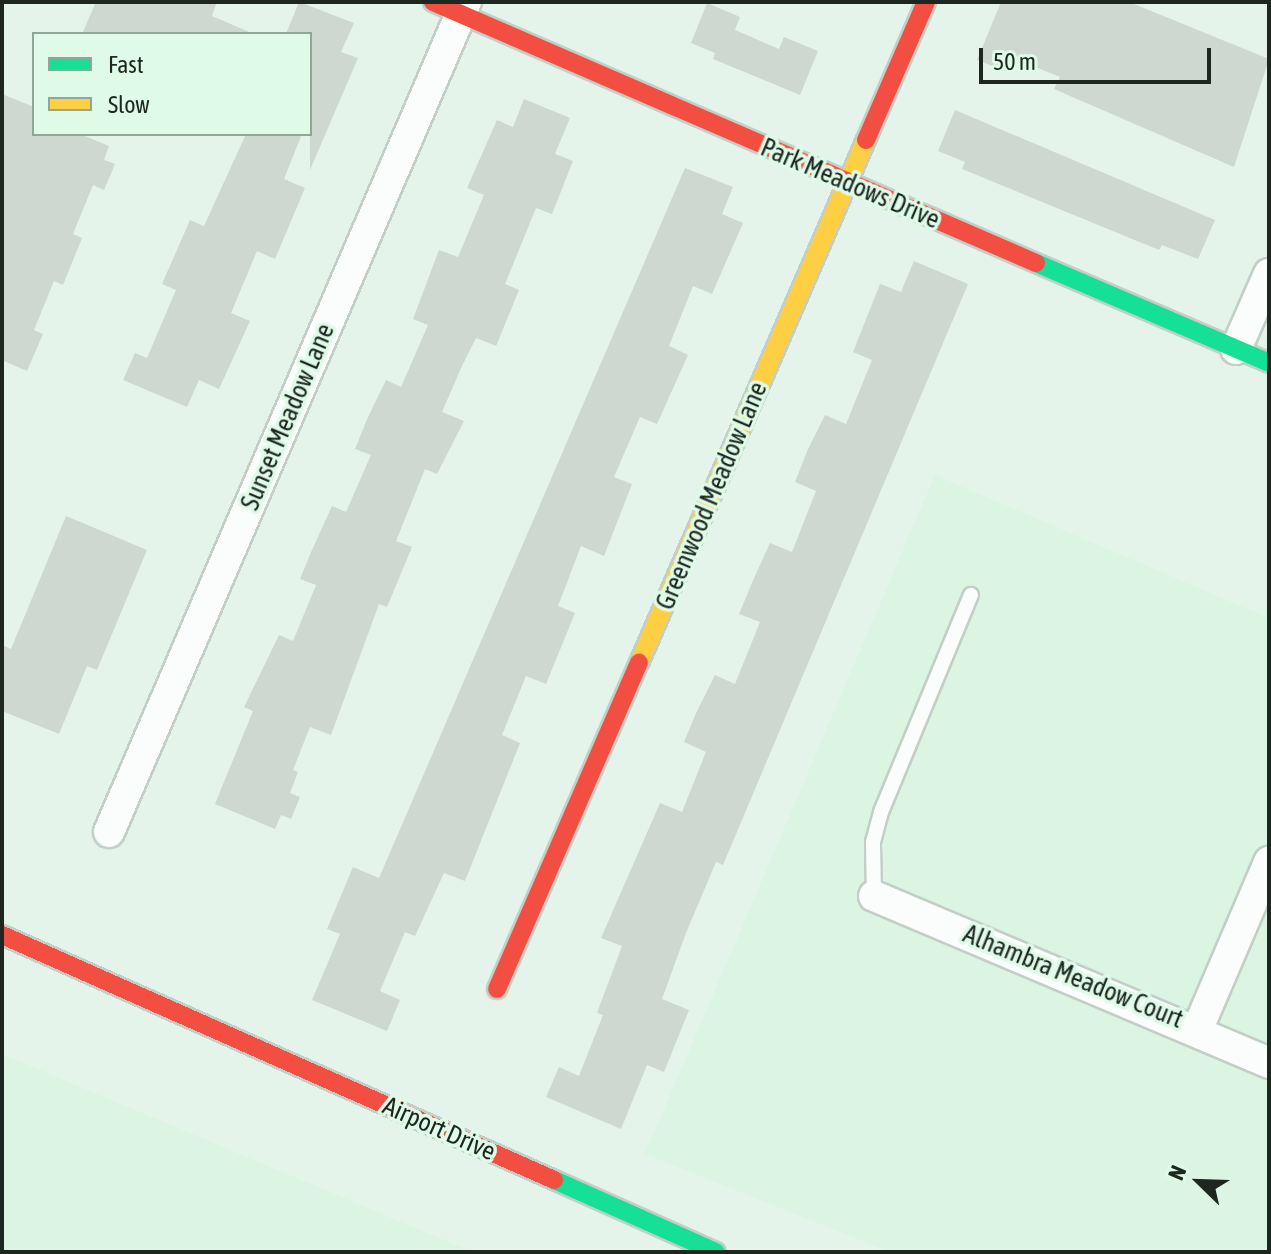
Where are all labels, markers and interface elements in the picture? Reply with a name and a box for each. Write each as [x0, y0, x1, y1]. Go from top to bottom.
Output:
legend [32, 32, 312, 136]
scale bar [983, 32, 1215, 82]
text: 50 m [993, 48, 1036, 75]
text: Fast [108, 51, 144, 78]
text: Slow [108, 91, 150, 118]
street label: Park Meadows Drive [756, 132, 944, 236]
street label: Sunset Meadow Lane [235, 319, 341, 515]
street label: Greenwood Meadow Lane [650, 377, 774, 615]
street label: Alhambra Meadow Court [959, 919, 1187, 1035]
street label: Airport Drive [378, 1090, 500, 1168]
north arrow [1159, 1142, 1239, 1222]
text: N [1162, 1162, 1191, 1184]

